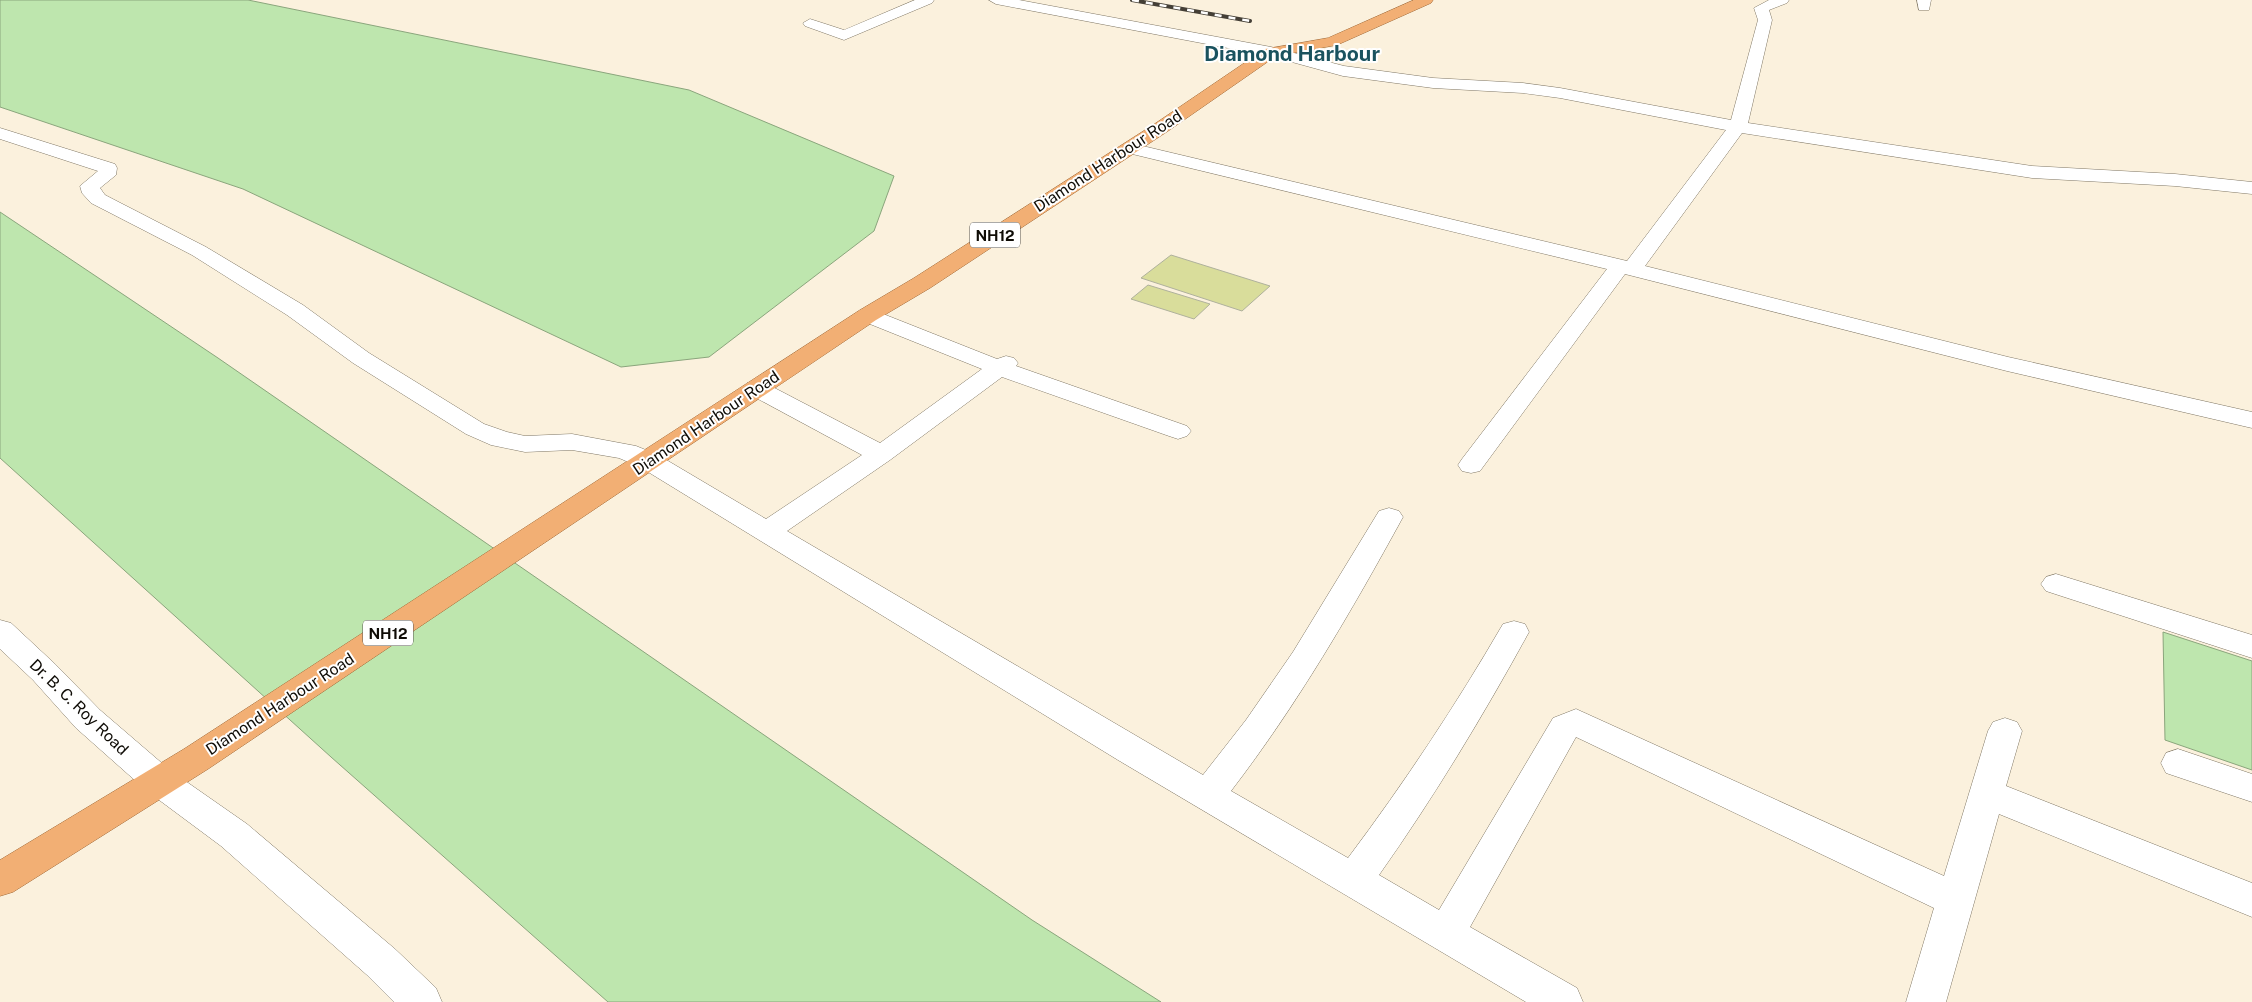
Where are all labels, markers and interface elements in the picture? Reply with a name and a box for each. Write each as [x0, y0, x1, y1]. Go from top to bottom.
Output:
district label: Diamond Harbour [1204, 41, 1380, 66]
street label: Diamond Harbour Road [1030, 106, 1186, 216]
road number: NH12 [970, 222, 1020, 248]
street label: Diamond Harbour Road [629, 367, 783, 479]
road number: NH12 [363, 620, 413, 646]
street label: Diamond Harbour Road [202, 649, 358, 759]
street label: Dr. B. C. Roy Road [26, 655, 132, 759]

